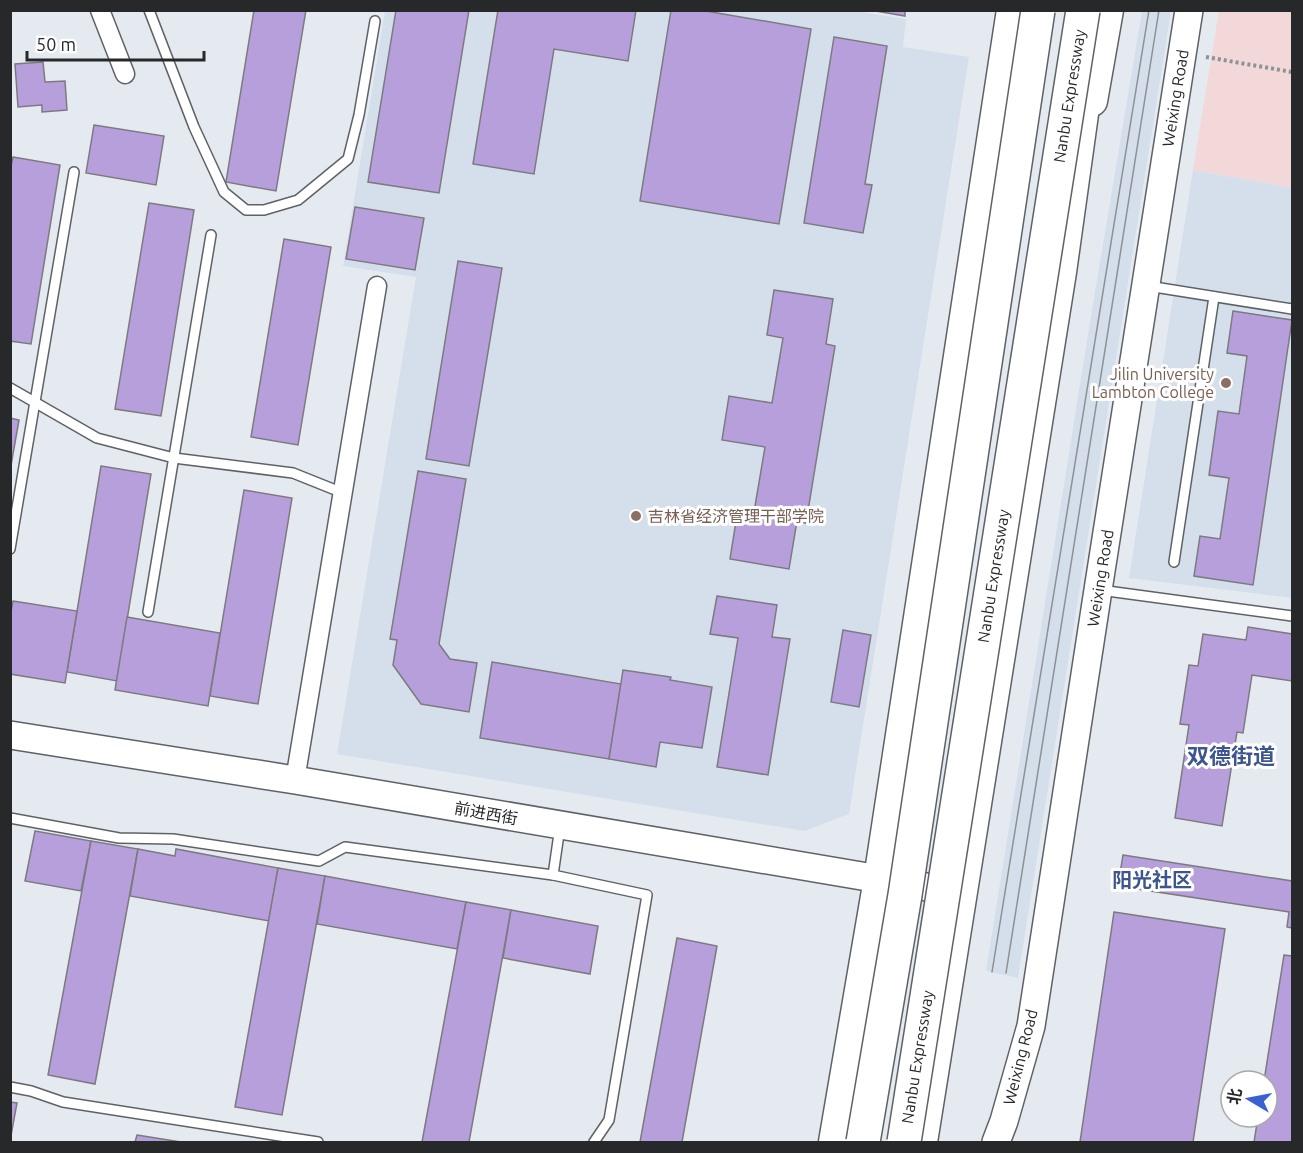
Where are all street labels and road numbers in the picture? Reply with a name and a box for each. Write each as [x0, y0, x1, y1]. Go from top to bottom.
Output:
street label: Nanbu Expressway [1050, 28, 1088, 164]
street label: Weixing Road [1158, 48, 1192, 148]
street label: Nanbu Expressway [974, 508, 1012, 644]
street label: Weixing Road [1083, 528, 1117, 628]
street label: 前进西街 [453, 799, 519, 827]
street label: Nanbu Expressway [898, 989, 936, 1125]
street label: Weixing Road [999, 1007, 1041, 1107]

